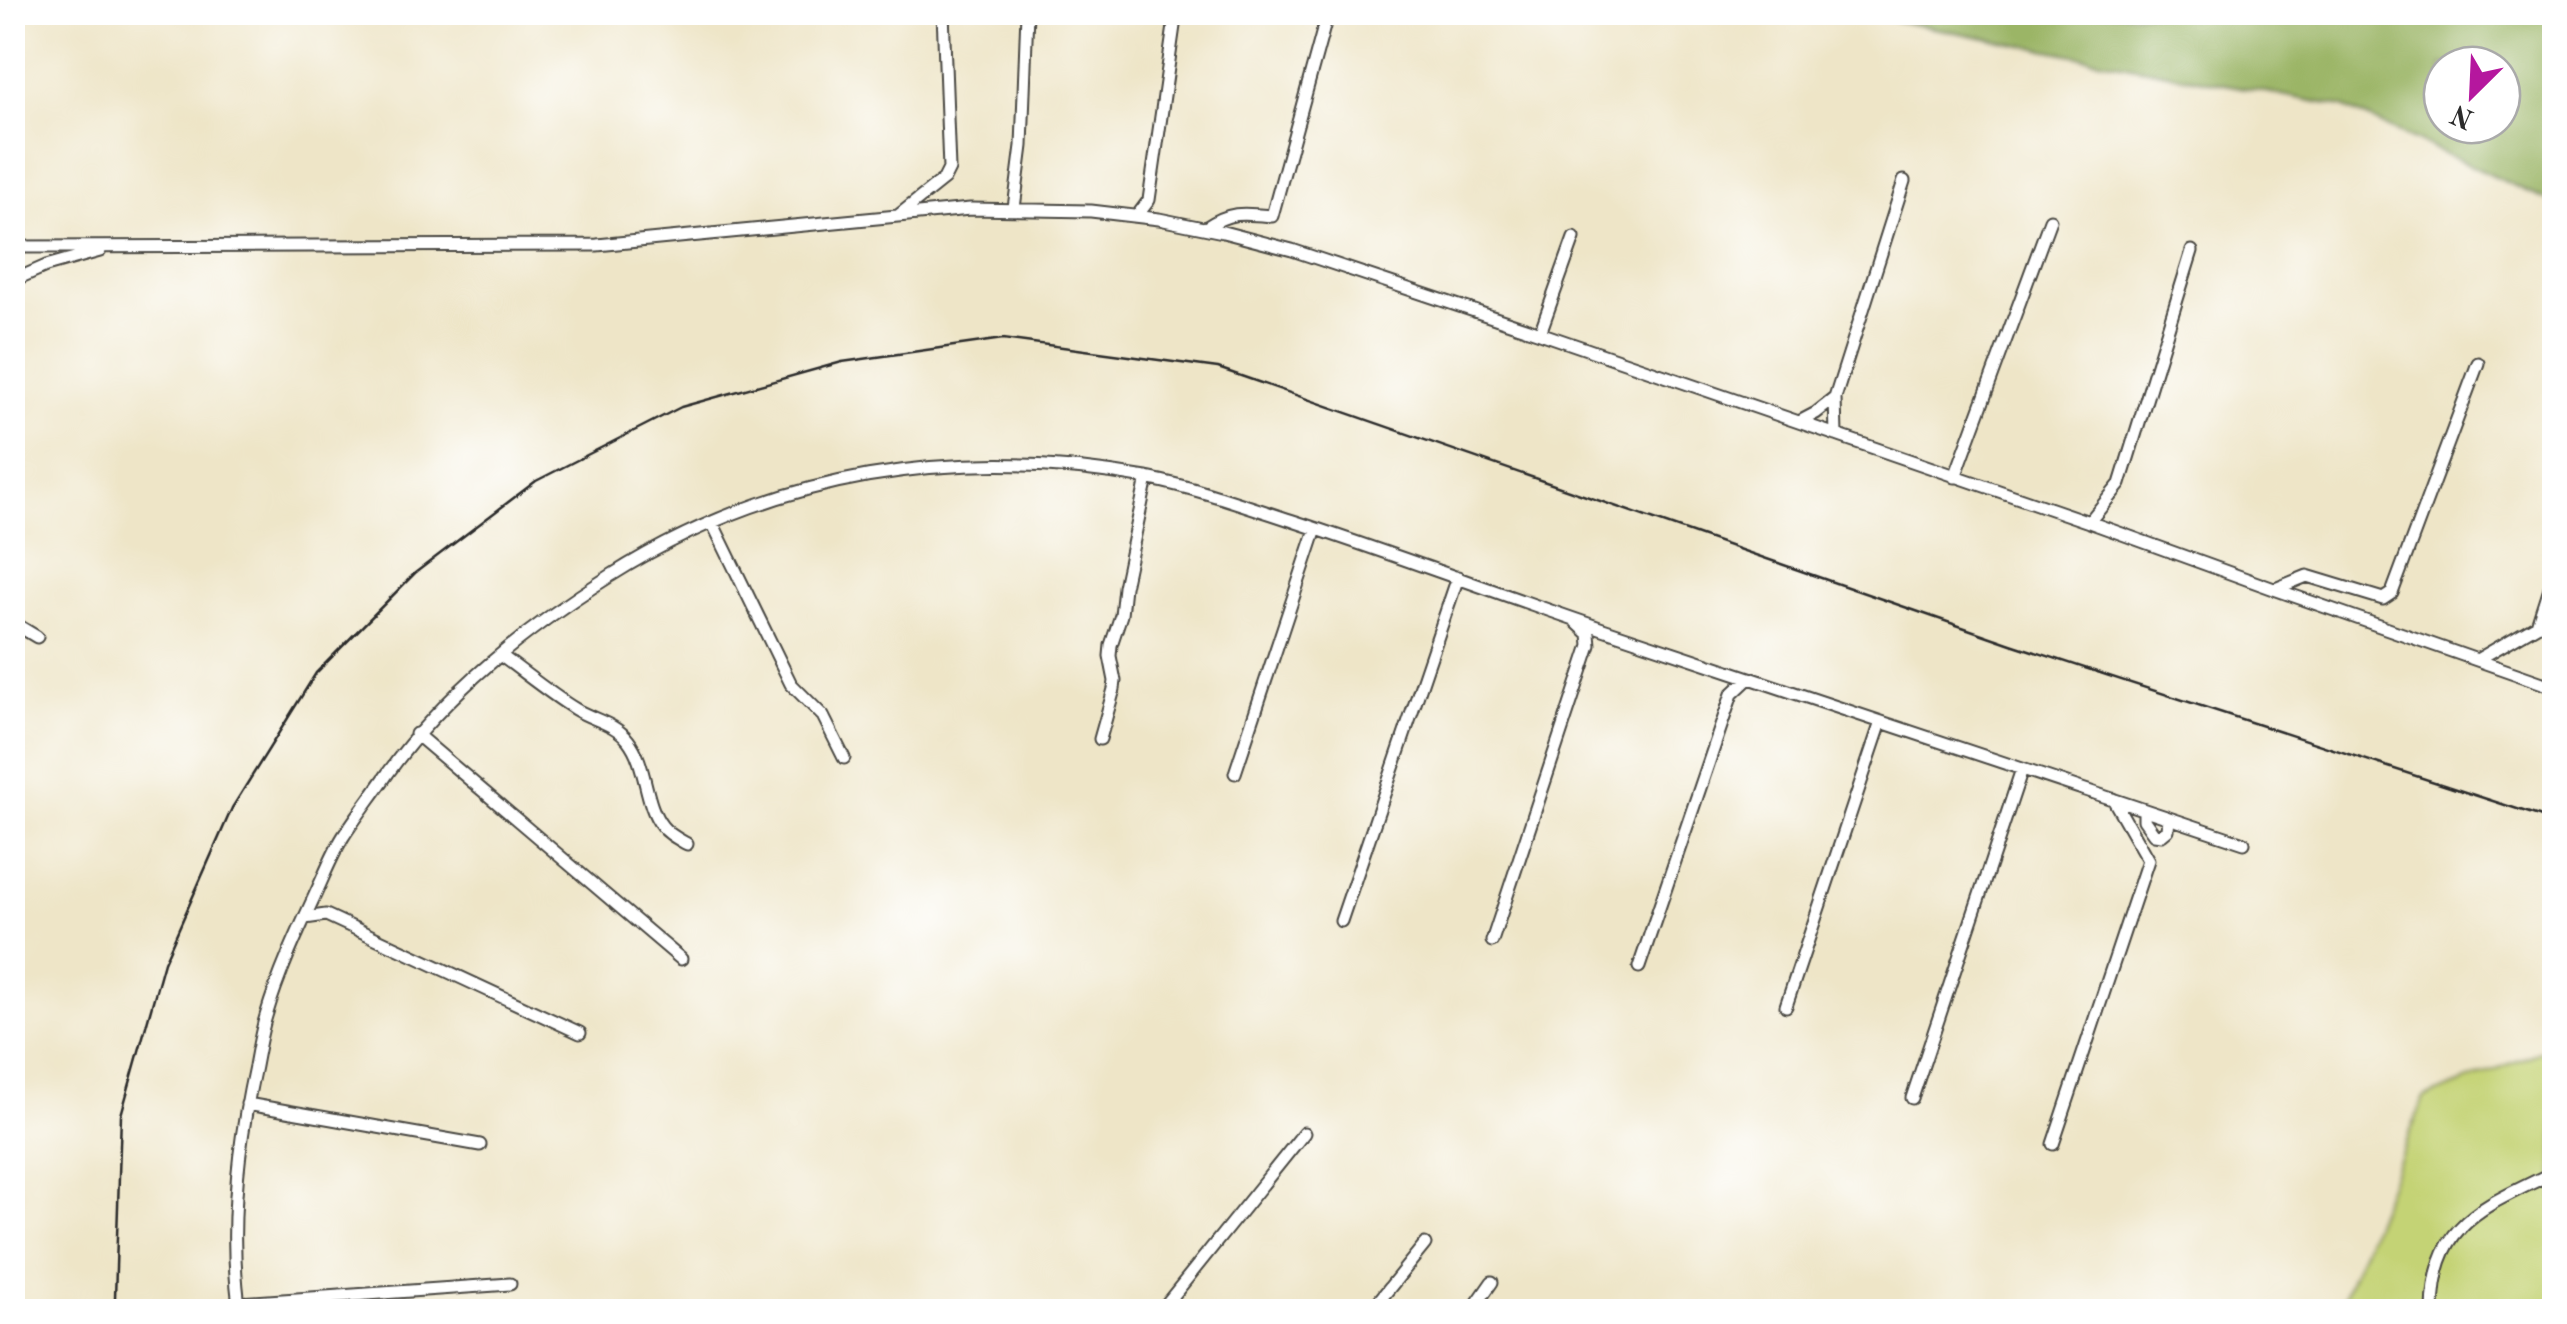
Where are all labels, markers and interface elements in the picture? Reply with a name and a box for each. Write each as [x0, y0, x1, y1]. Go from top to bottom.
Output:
north arrow [2422, 45, 2522, 145]
text: N [2447, 98, 2479, 132]

